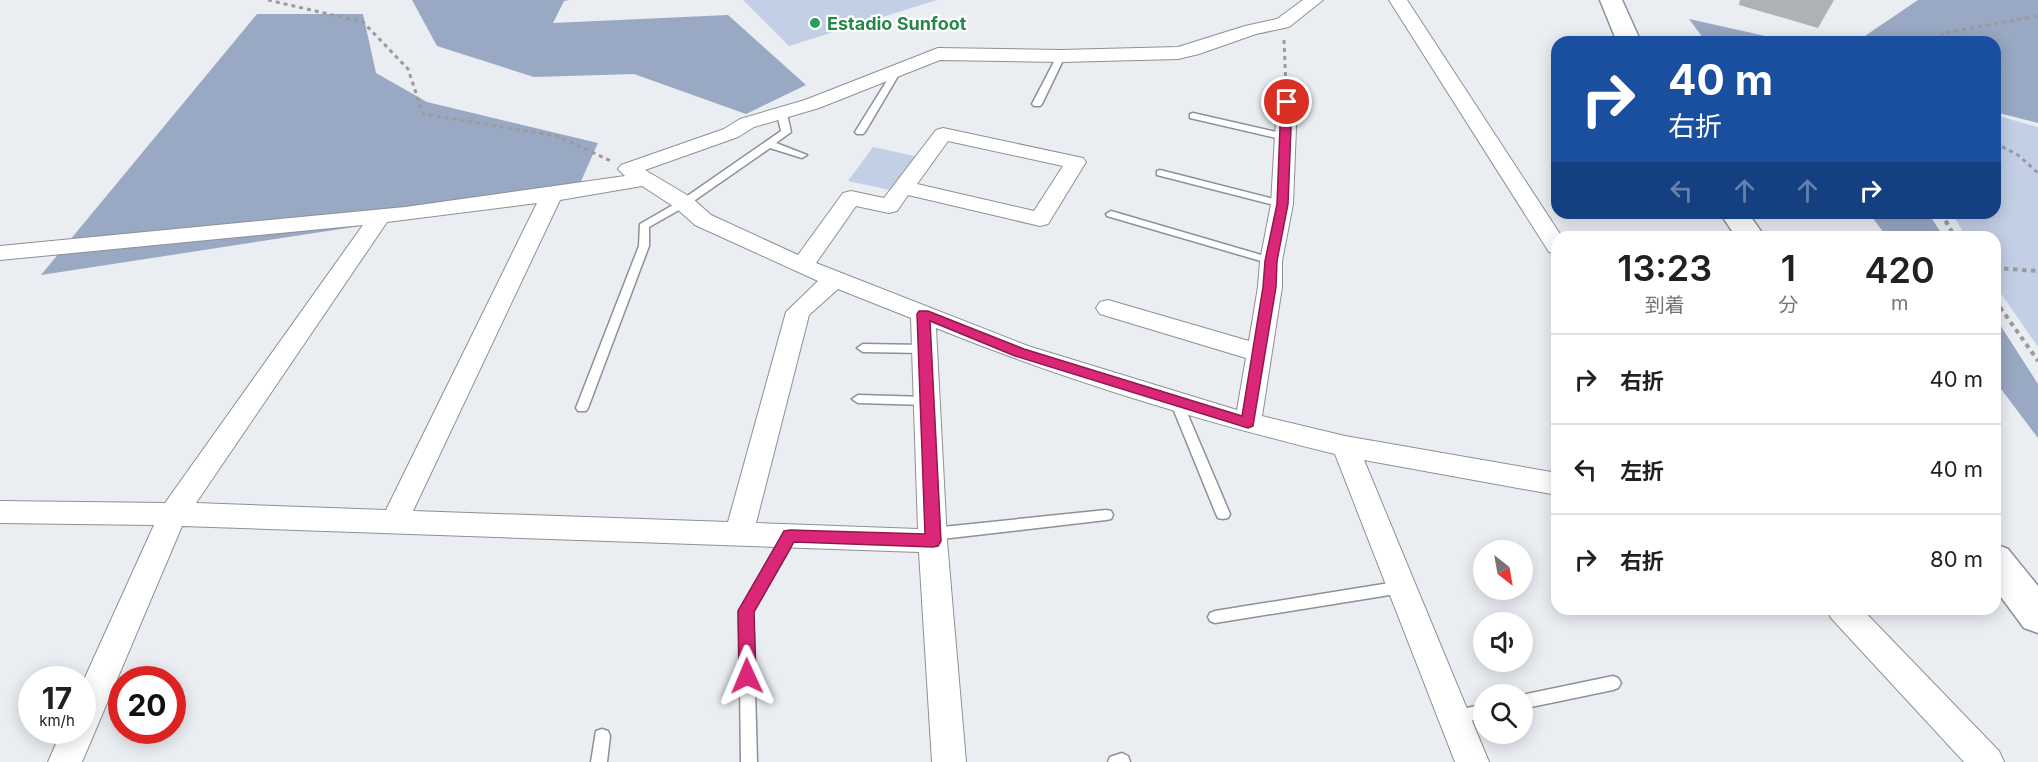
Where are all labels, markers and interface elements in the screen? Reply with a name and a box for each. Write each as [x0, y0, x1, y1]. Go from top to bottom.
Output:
place label: Estadio Sunfoot [827, 13, 967, 34]
marker: Estadio Sunfoot [808, 16, 822, 30]
text: 40 m [1668, 54, 1773, 105]
icon: right [1569, 60, 1647, 138]
pin [1261, 76, 1312, 127]
icon: arrive [1270, 85, 1303, 118]
text: 右折 [1668, 110, 1722, 143]
icon: left [1665, 174, 1698, 207]
icon: ahead [1728, 174, 1761, 207]
icon: ahead [1791, 174, 1824, 207]
icon: right [1854, 174, 1887, 207]
text: 13:23 [1617, 246, 1712, 290]
text: 1 [1781, 246, 1796, 290]
text: 420 [1865, 248, 1935, 292]
text: m [1891, 291, 1908, 315]
text: 到着 [1645, 293, 1685, 317]
text: 分 [1778, 293, 1798, 317]
icon: right [1569, 363, 1602, 396]
text: 40 m [1929, 366, 1983, 392]
text: 右折 [1620, 368, 1664, 394]
icon: left [1569, 453, 1602, 486]
text: 40 m [1929, 456, 1983, 482]
text: 左折 [1620, 458, 1664, 484]
north arrow [1473, 540, 1533, 600]
map controls [1473, 540, 1533, 744]
icon: right [1569, 543, 1602, 576]
text: 80 m [1930, 546, 1983, 572]
text: 右折 [1620, 548, 1664, 574]
button: sound [1473, 612, 1533, 672]
position arrow [715, 644, 779, 708]
speed limit sign: 20 [108, 666, 186, 744]
text: 17 [42, 680, 72, 716]
button: search [1473, 684, 1533, 744]
text: km/h [39, 711, 75, 730]

